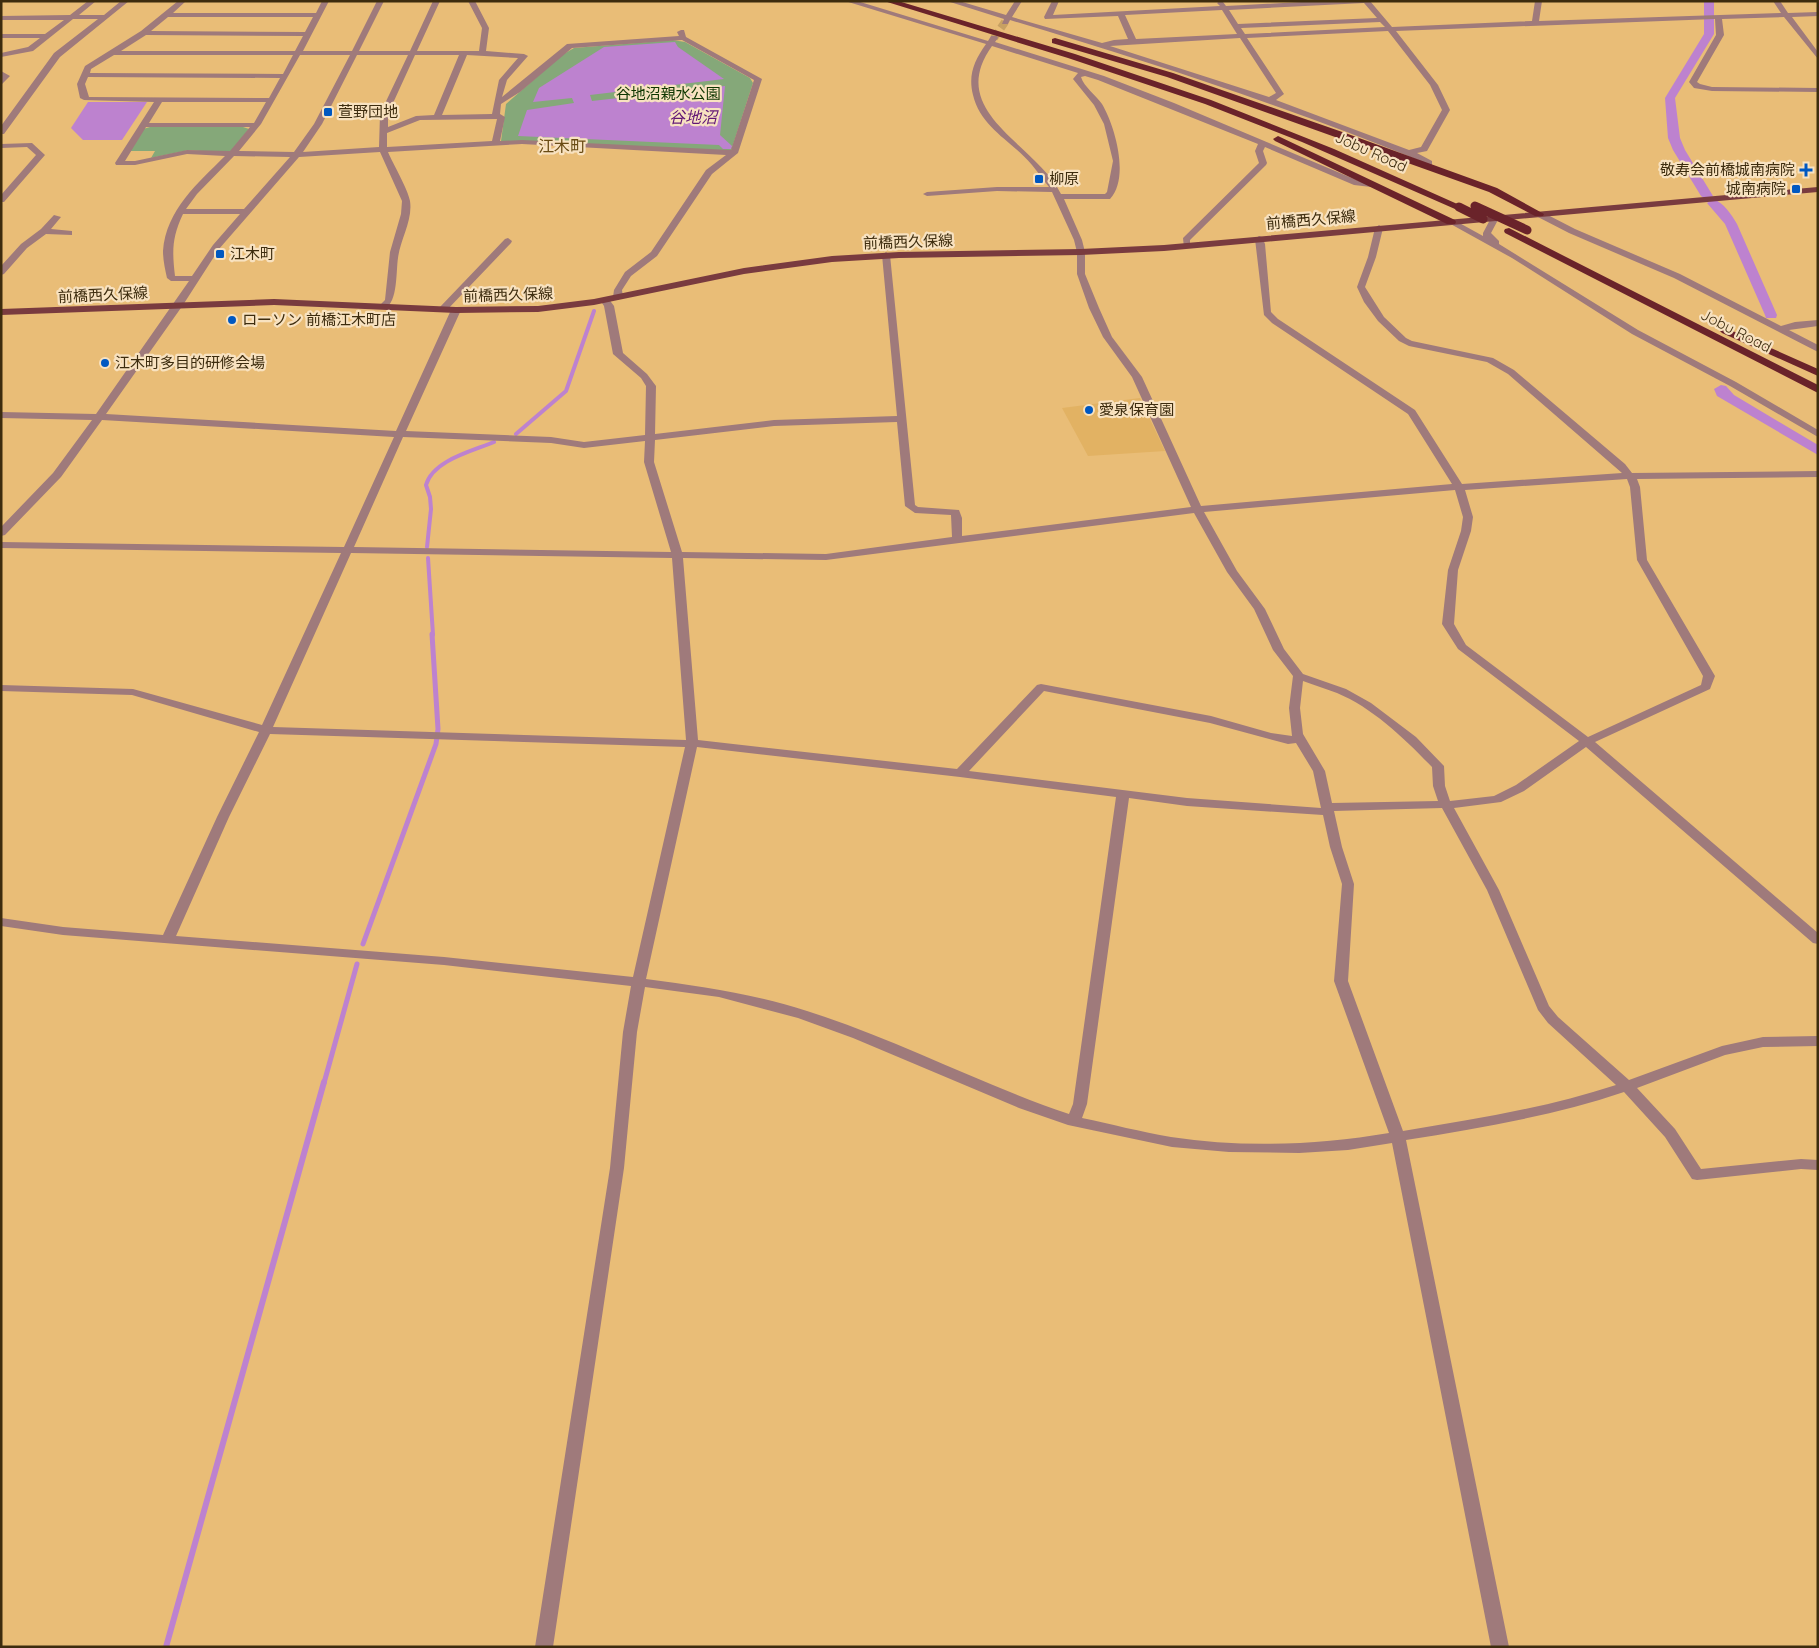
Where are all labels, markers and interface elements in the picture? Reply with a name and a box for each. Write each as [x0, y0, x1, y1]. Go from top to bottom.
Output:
park label: 谷地沼親水公園 [615, 84, 721, 103]
place label: 萱野団地 [338, 102, 398, 121]
marker: 萱野団地 [322, 106, 334, 118]
water label: 谷地沼 [669, 107, 719, 127]
street label: Jobu Road [1332, 127, 1410, 176]
district label: 江木町 [538, 136, 586, 156]
place label: 敬寿会前橋城南病院 [1660, 160, 1795, 179]
marker: 敬寿会前橋城南病院 [1799, 163, 1813, 177]
place label: 柳原 [1049, 169, 1079, 188]
marker: 柳原 [1033, 173, 1045, 185]
place label: 城南病院 [1726, 179, 1786, 198]
marker: 城南病院 [1790, 183, 1802, 195]
street label: 前橋西久保線 [1265, 206, 1357, 233]
street label: 前橋西久保線 [863, 230, 953, 253]
place label: 江木町 [230, 244, 275, 263]
marker: 江木町 [214, 248, 226, 260]
street label: 前橋西久保線 [58, 283, 148, 306]
street label: 前橋西久保線 [463, 283, 553, 306]
street label: Jobu Road [1698, 305, 1775, 356]
place label: ローソン 前橋江木町店 [242, 310, 396, 329]
marker: ローソン 前橋江木町店 [226, 314, 238, 326]
place label: 江木町多目的研修会場 [115, 353, 265, 372]
marker: 江木町多目的研修会場 [99, 357, 111, 369]
place label: 愛泉保育園 [1099, 400, 1174, 419]
marker: 愛泉保育園 [1083, 404, 1095, 416]

